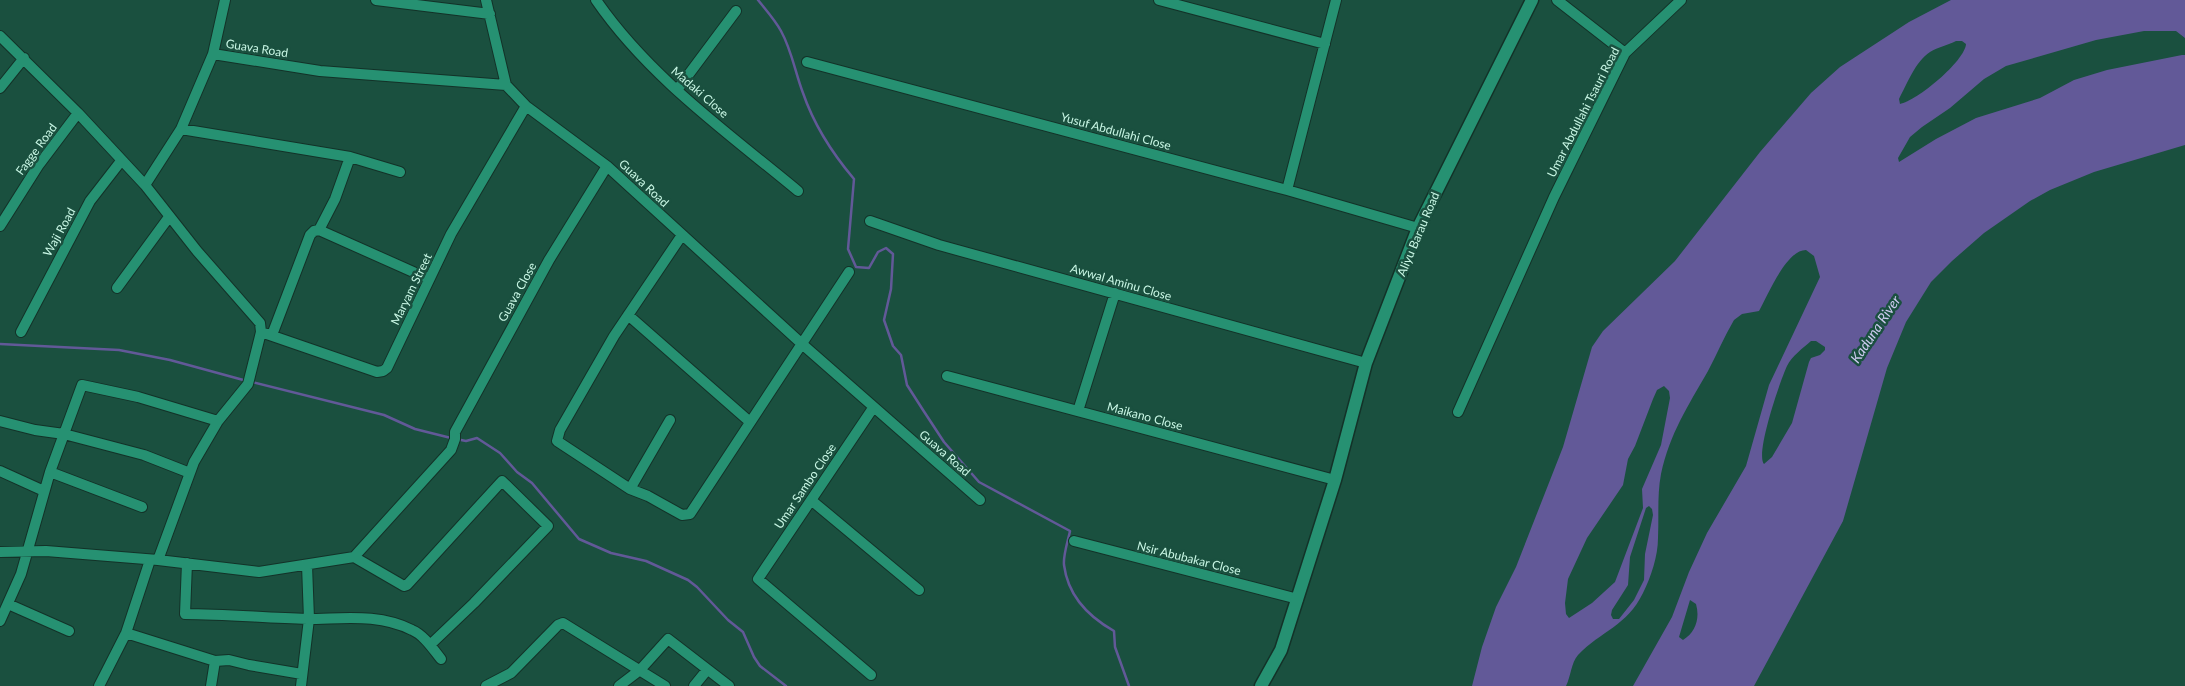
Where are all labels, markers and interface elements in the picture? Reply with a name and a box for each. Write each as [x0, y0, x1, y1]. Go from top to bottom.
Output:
street label: Guava Road [225, 36, 289, 60]
street label: Umar Abdullahi Tsauri Road [1544, 44, 1622, 180]
street label: Madaki Close [668, 63, 732, 121]
street label: Yusuf Abdullahi Close [1059, 109, 1173, 153]
street label: Fagge Road [12, 120, 60, 178]
street label: Guava Road [616, 156, 672, 210]
street label: Aliyu Barau Road [1394, 190, 1442, 278]
street label: Waji Road [40, 205, 78, 259]
street label: Maryam Street [387, 250, 435, 327]
street label: Guava Close [495, 260, 539, 324]
street label: Awwal Aminu Close [1069, 260, 1173, 304]
water label: Kaduna River [1846, 292, 1904, 366]
street label: Maikano Close [1106, 399, 1184, 433]
street label: Guava Road [916, 427, 974, 479]
street label: Umar Sambo Close [771, 440, 839, 532]
street label: Nsir Abubakar Close [1136, 538, 1242, 578]

